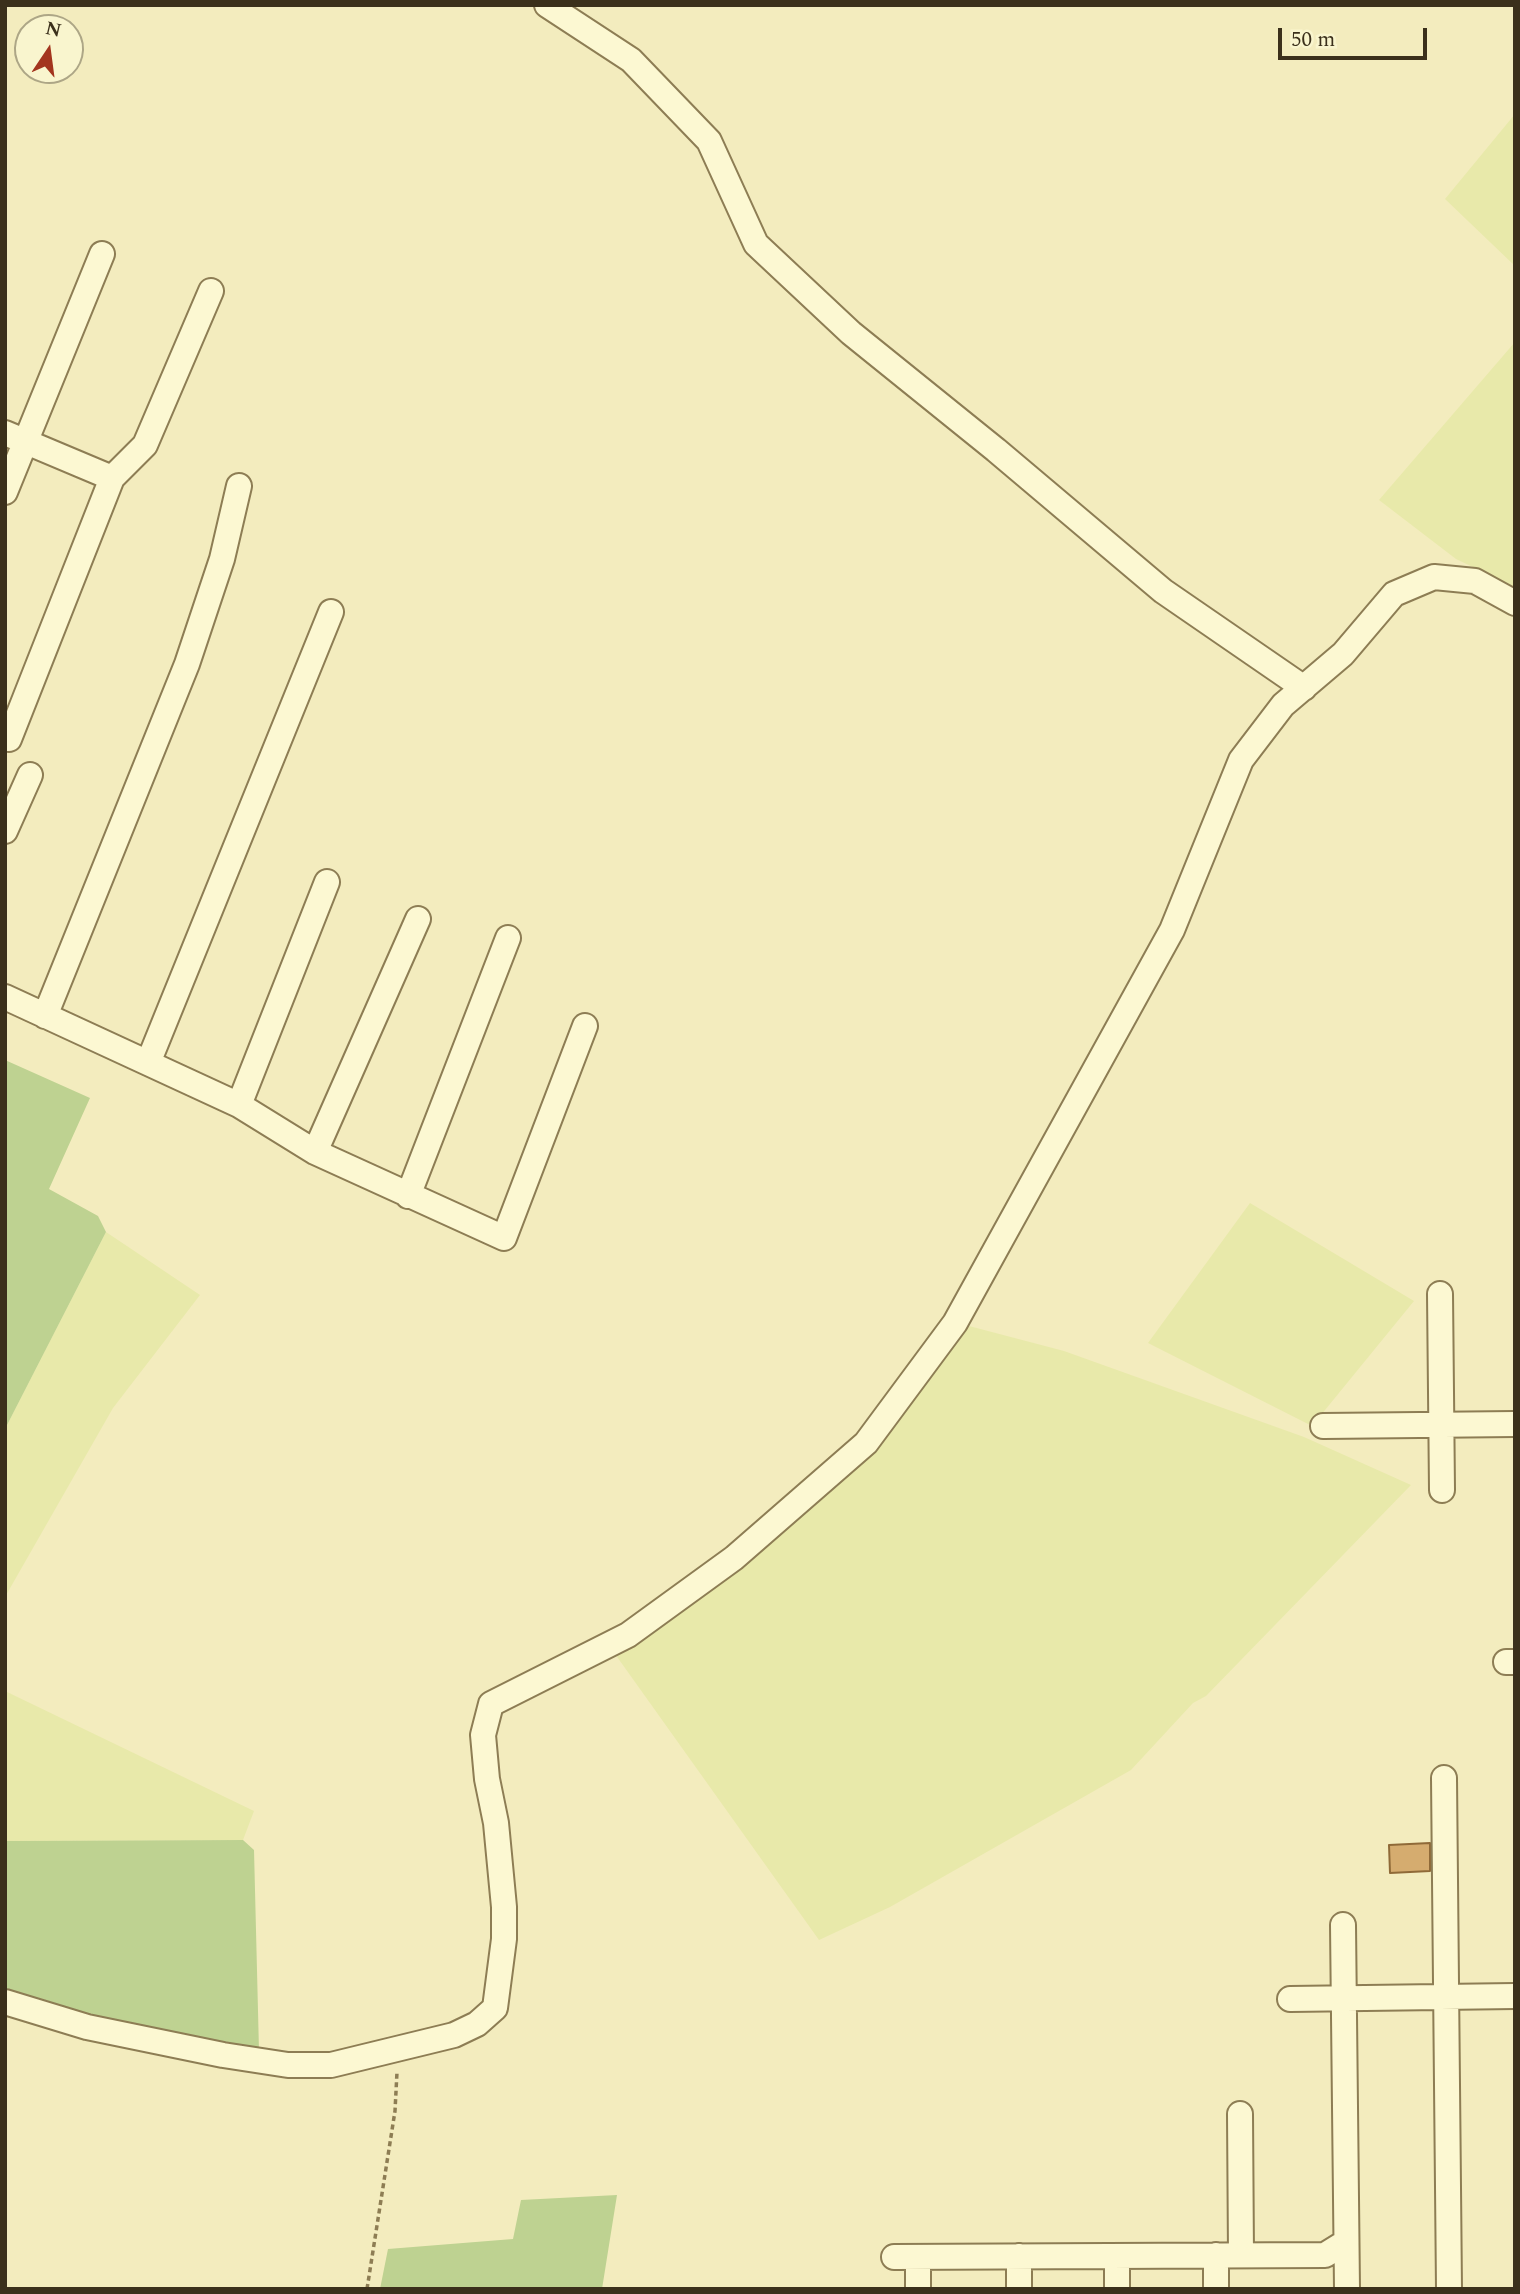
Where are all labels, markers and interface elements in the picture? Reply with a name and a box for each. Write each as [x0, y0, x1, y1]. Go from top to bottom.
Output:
north arrow [14, 14, 84, 84]
text: N [43, 14, 64, 46]
scale bar [1282, 14, 1431, 58]
text: 50 m [1291, 24, 1335, 56]

